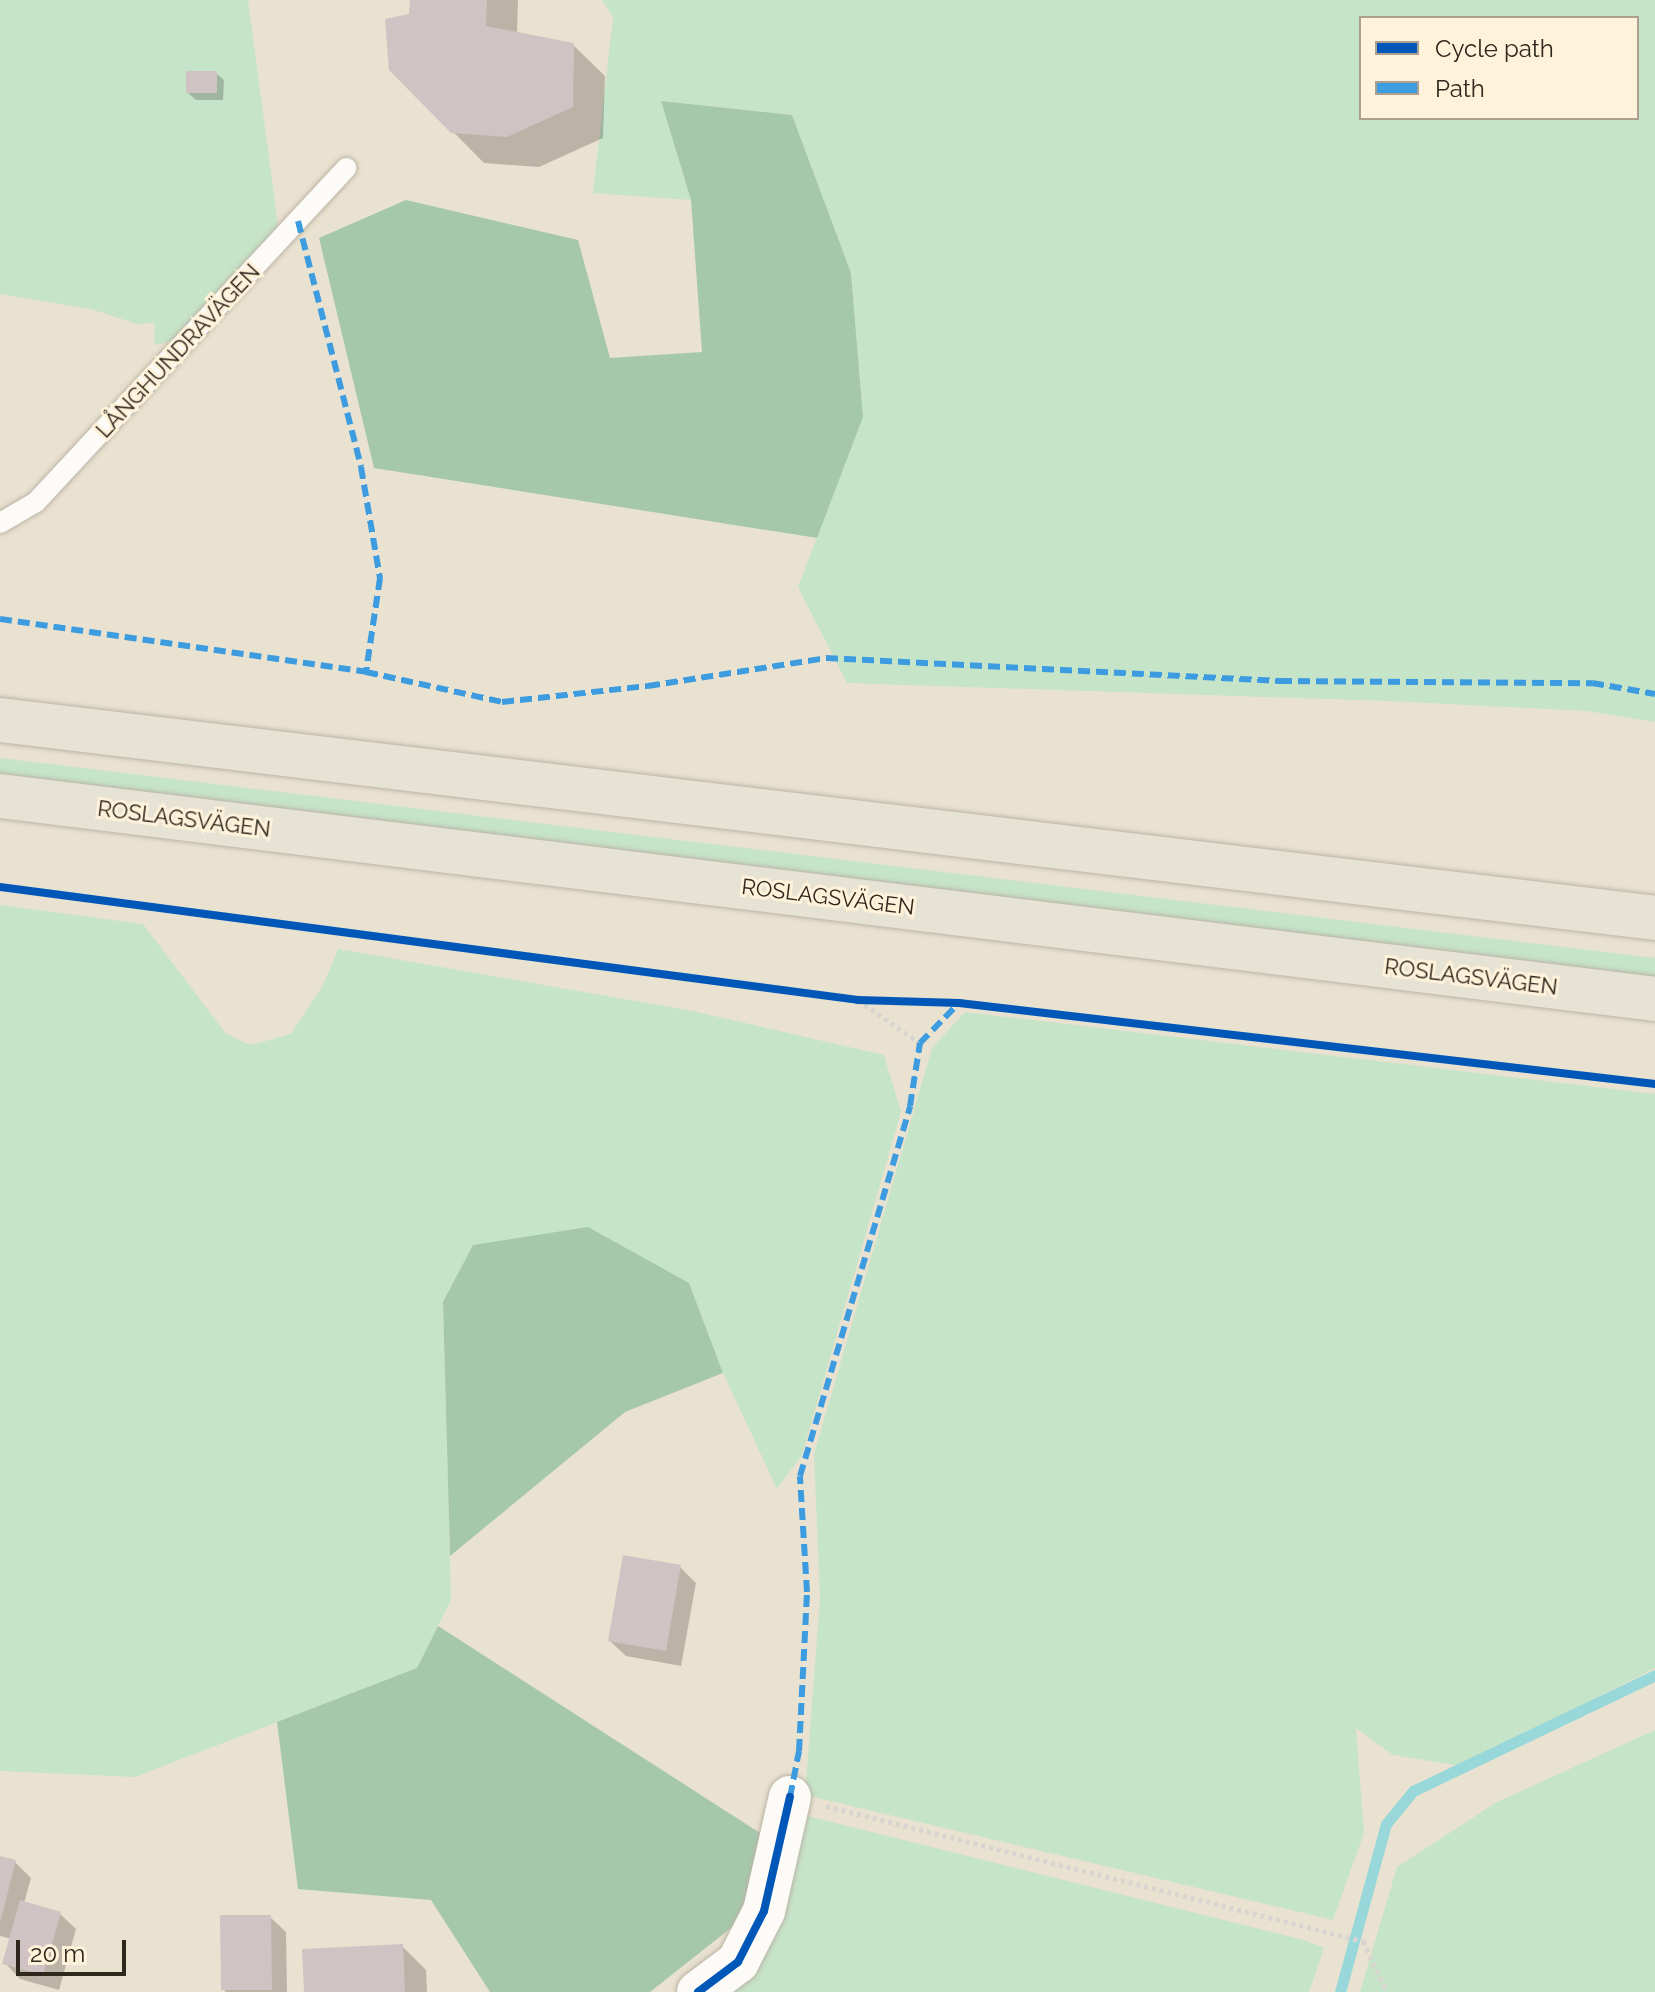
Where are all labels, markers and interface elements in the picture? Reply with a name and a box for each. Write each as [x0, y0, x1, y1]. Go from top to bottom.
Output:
legend [1359, 16, 1639, 120]
text: Cycle path [1435, 34, 1554, 63]
text: Path [1435, 74, 1485, 103]
street label: LÅNGHUNDRAVÄGEN [91, 259, 265, 443]
street label: ROSLAGSVÄGEN [96, 795, 272, 843]
street label: ROSLAGSVÄGEN [740, 873, 916, 921]
street label: ROSLAGSVÄGEN [1383, 953, 1559, 1001]
scale bar [20, 1924, 130, 1974]
text: 20 m [30, 1939, 85, 1968]

